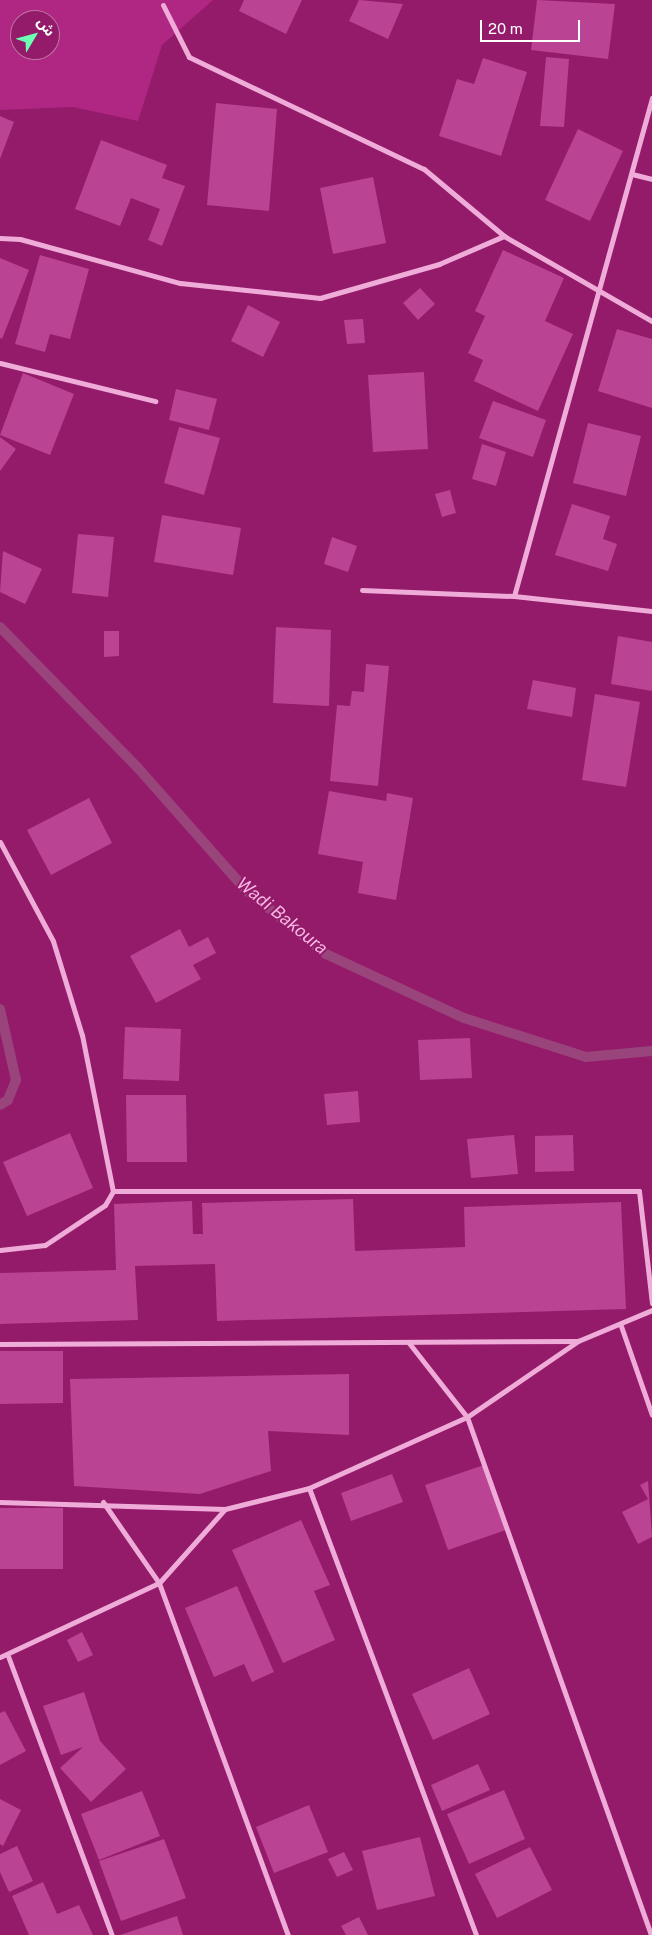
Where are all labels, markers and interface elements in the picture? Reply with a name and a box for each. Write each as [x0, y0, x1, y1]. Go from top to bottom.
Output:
north arrow [10, 10, 60, 60]
scale bar [482, 10, 582, 42]
text: ش [34, 14, 58, 39]
text: 20 m [488, 20, 523, 37]
water label: Wadi Bakoura [232, 873, 332, 959]

